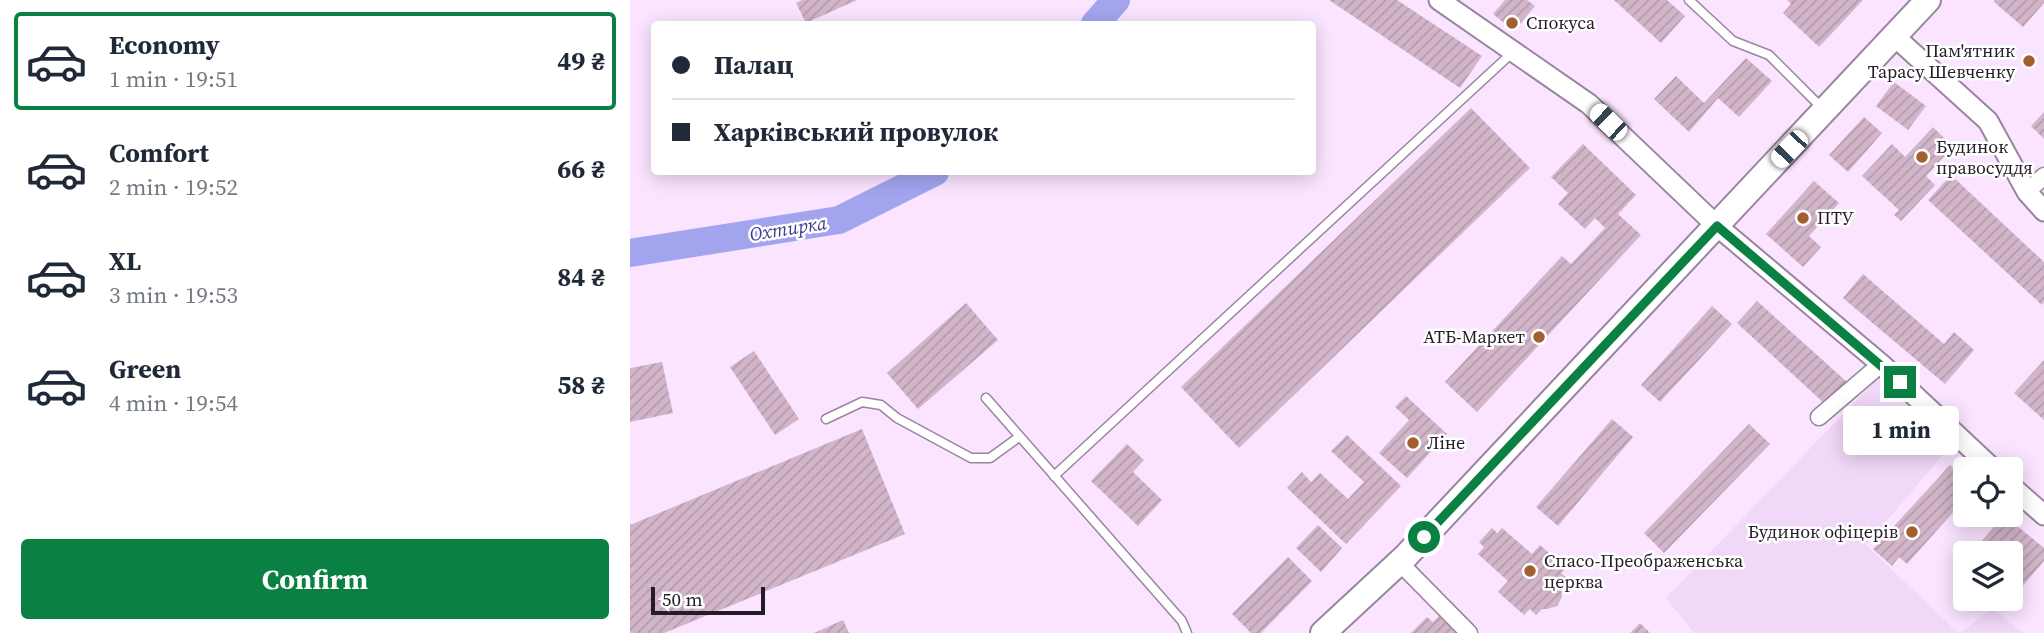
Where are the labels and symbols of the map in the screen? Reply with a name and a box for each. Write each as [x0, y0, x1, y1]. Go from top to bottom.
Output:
place label: Спокуса [1526, 10, 1596, 35]
marker: Спокуса [1504, 15, 1520, 31]
place label: Пам'ятник Тарасу Шевченку [1868, 38, 2016, 84]
marker: Пам'ятник Тарасу Шевченку [2021, 53, 2037, 69]
car [1586, 100, 1631, 144]
car [1767, 127, 1812, 171]
place label: Будинок правосуддя [1936, 134, 2033, 180]
marker: Будинок правосуддя [1914, 149, 1930, 165]
place label: ПТУ [1817, 205, 1854, 230]
water label: Охтирка [748, 209, 829, 247]
marker: ПТУ [1795, 210, 1811, 226]
place label: АТБ-Маркет [1423, 324, 1525, 349]
marker: АТБ-Маркет [1531, 329, 1547, 345]
route end [1884, 366, 1916, 398]
callout: 1 min [1842, 406, 1958, 456]
place label: Ліне [1427, 430, 1465, 455]
marker: Ліне [1405, 435, 1421, 451]
place label: Будинок офіцерів [1748, 519, 1898, 544]
route start [1408, 521, 1440, 553]
marker: Будинок офіцерів [1904, 524, 1920, 540]
place label: Спасо-Преображенська церква [1544, 548, 1744, 594]
marker: Спасо-Преображенська церква [1522, 563, 1538, 579]
scale bar [651, 584, 765, 616]

